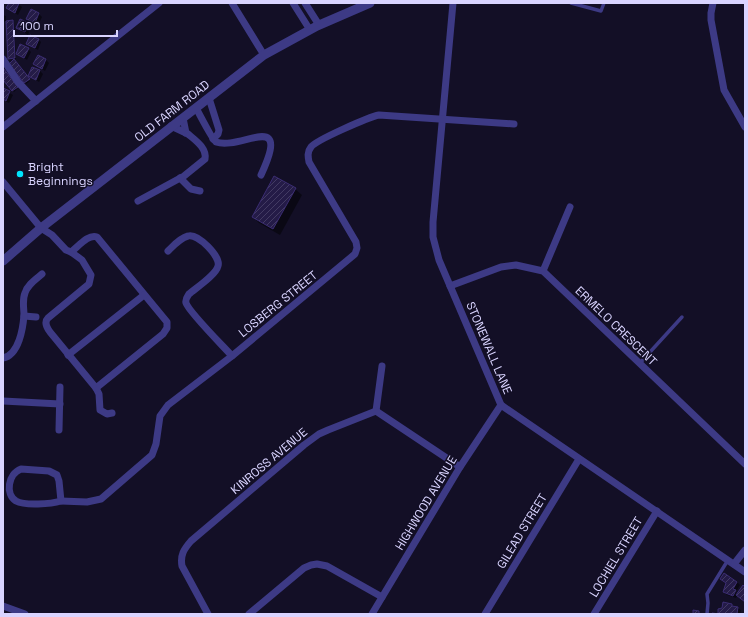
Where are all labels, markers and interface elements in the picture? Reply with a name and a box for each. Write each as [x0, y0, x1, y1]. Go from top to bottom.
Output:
scale bar [14, 12, 117, 38]
text: 100 m [20, 18, 54, 34]
street label: OLD FARM ROAD [131, 77, 213, 145]
place label: Bright Beginnings [28, 159, 93, 189]
marker: Bright Beginnings [15, 169, 25, 179]
street label: LOSBERG STREET [235, 267, 321, 341]
street label: ERMELO CRESCENT [572, 283, 660, 369]
street label: STONEWALL LANE [462, 299, 516, 397]
street label: KINROSS AVENUE [227, 424, 311, 498]
street label: HIGHWOOD AVENUE [391, 453, 461, 553]
street label: GILEAD STREET [493, 490, 551, 572]
street label: LOCHIEL STREET [586, 514, 646, 600]

